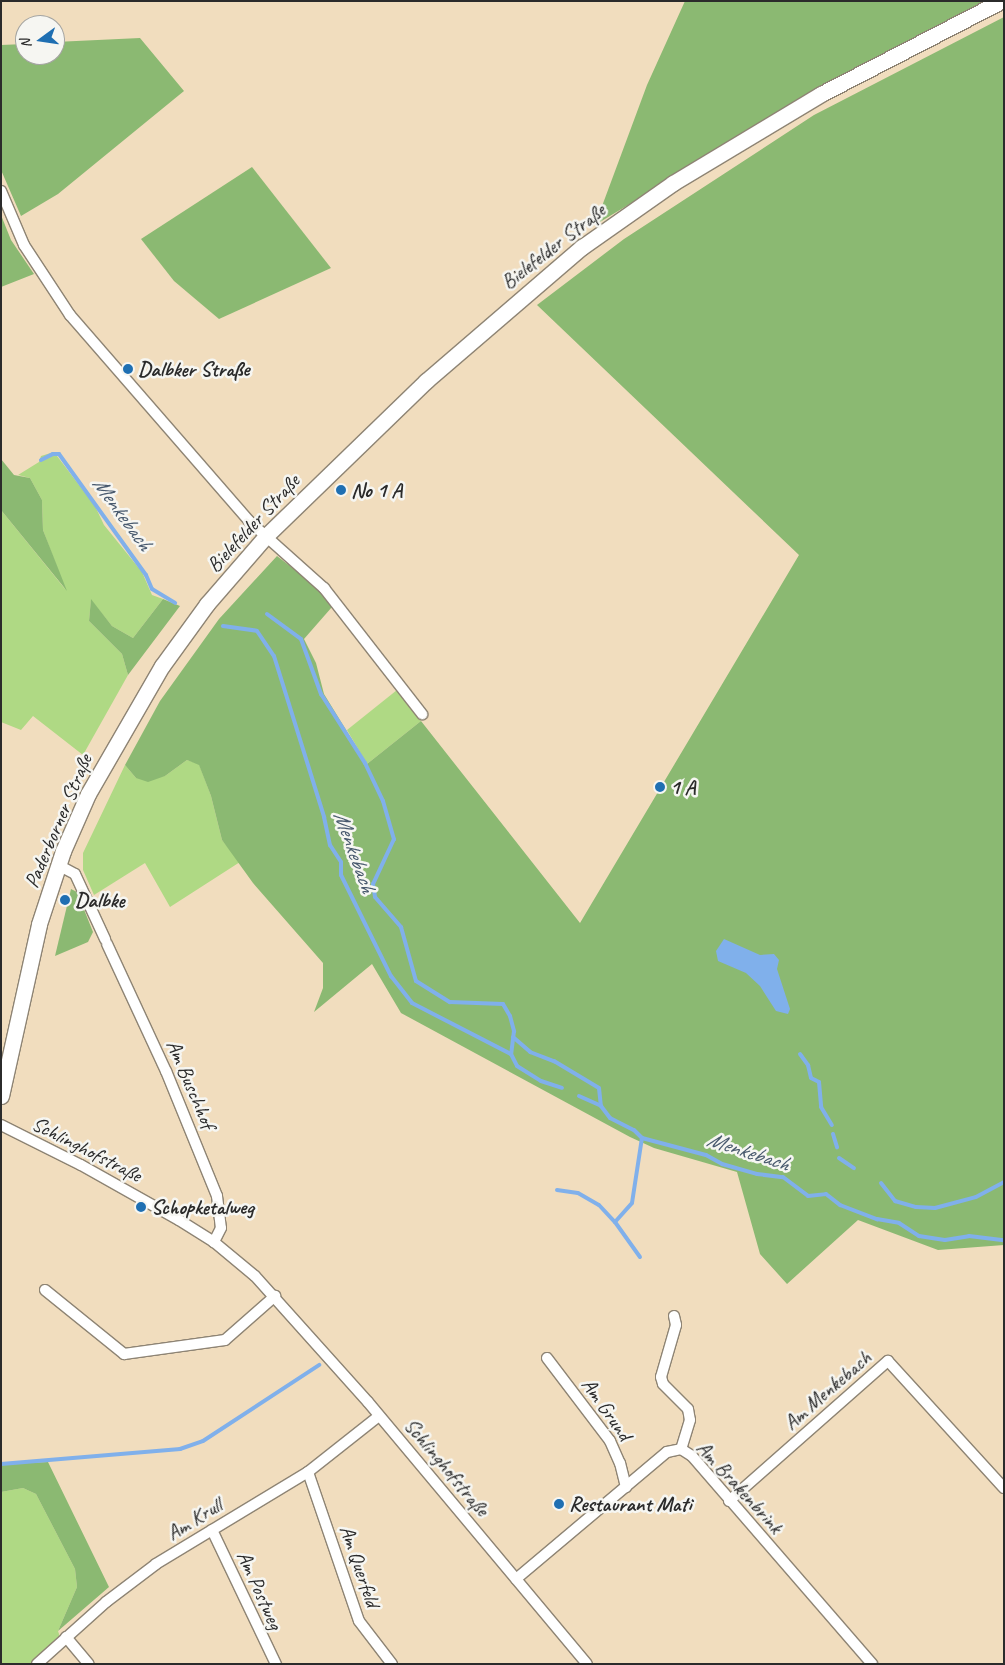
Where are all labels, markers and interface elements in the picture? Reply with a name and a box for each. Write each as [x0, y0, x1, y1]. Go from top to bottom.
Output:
north arrow [15, 15, 65, 65]
text: N [17, 37, 35, 50]
street label: Bielefelder Straße [496, 197, 610, 295]
place label: Dalbker Straße [138, 356, 250, 382]
marker: Dalbker Straße [122, 363, 134, 375]
street label: Bielefelder Straße [201, 468, 305, 578]
water label: Menkebach [86, 472, 158, 556]
place label: No 1 A [351, 477, 402, 503]
marker: No 1 A [335, 484, 347, 496]
street label: Paderborner Straße [18, 750, 98, 892]
place label: 1 A [670, 774, 695, 800]
marker: 1 A [654, 781, 666, 793]
water label: Menkebach [327, 808, 381, 896]
place label: Dalbke [75, 887, 125, 913]
marker: Dalbke [59, 894, 71, 906]
street label: Am Buschhof [161, 1036, 221, 1132]
street label: Schlinghofstraße [28, 1111, 146, 1187]
water label: Menkebach [704, 1126, 792, 1178]
place label: Schopketalweg [151, 1194, 254, 1220]
marker: Schopketalweg [135, 1201, 147, 1213]
street label: Am Menkebach [778, 1345, 876, 1435]
street label: Am Grund [576, 1373, 638, 1445]
street label: Schlinghofstraße [399, 1413, 495, 1521]
street label: Am Brakenbrink [692, 1435, 788, 1539]
place label: Restaurant Mati [569, 1491, 692, 1517]
street label: Am Krull [162, 1493, 226, 1545]
marker: Restaurant Mati [553, 1498, 565, 1510]
street label: Am Querfeld [334, 1522, 386, 1610]
street label: Am Postweg [232, 1547, 288, 1633]

